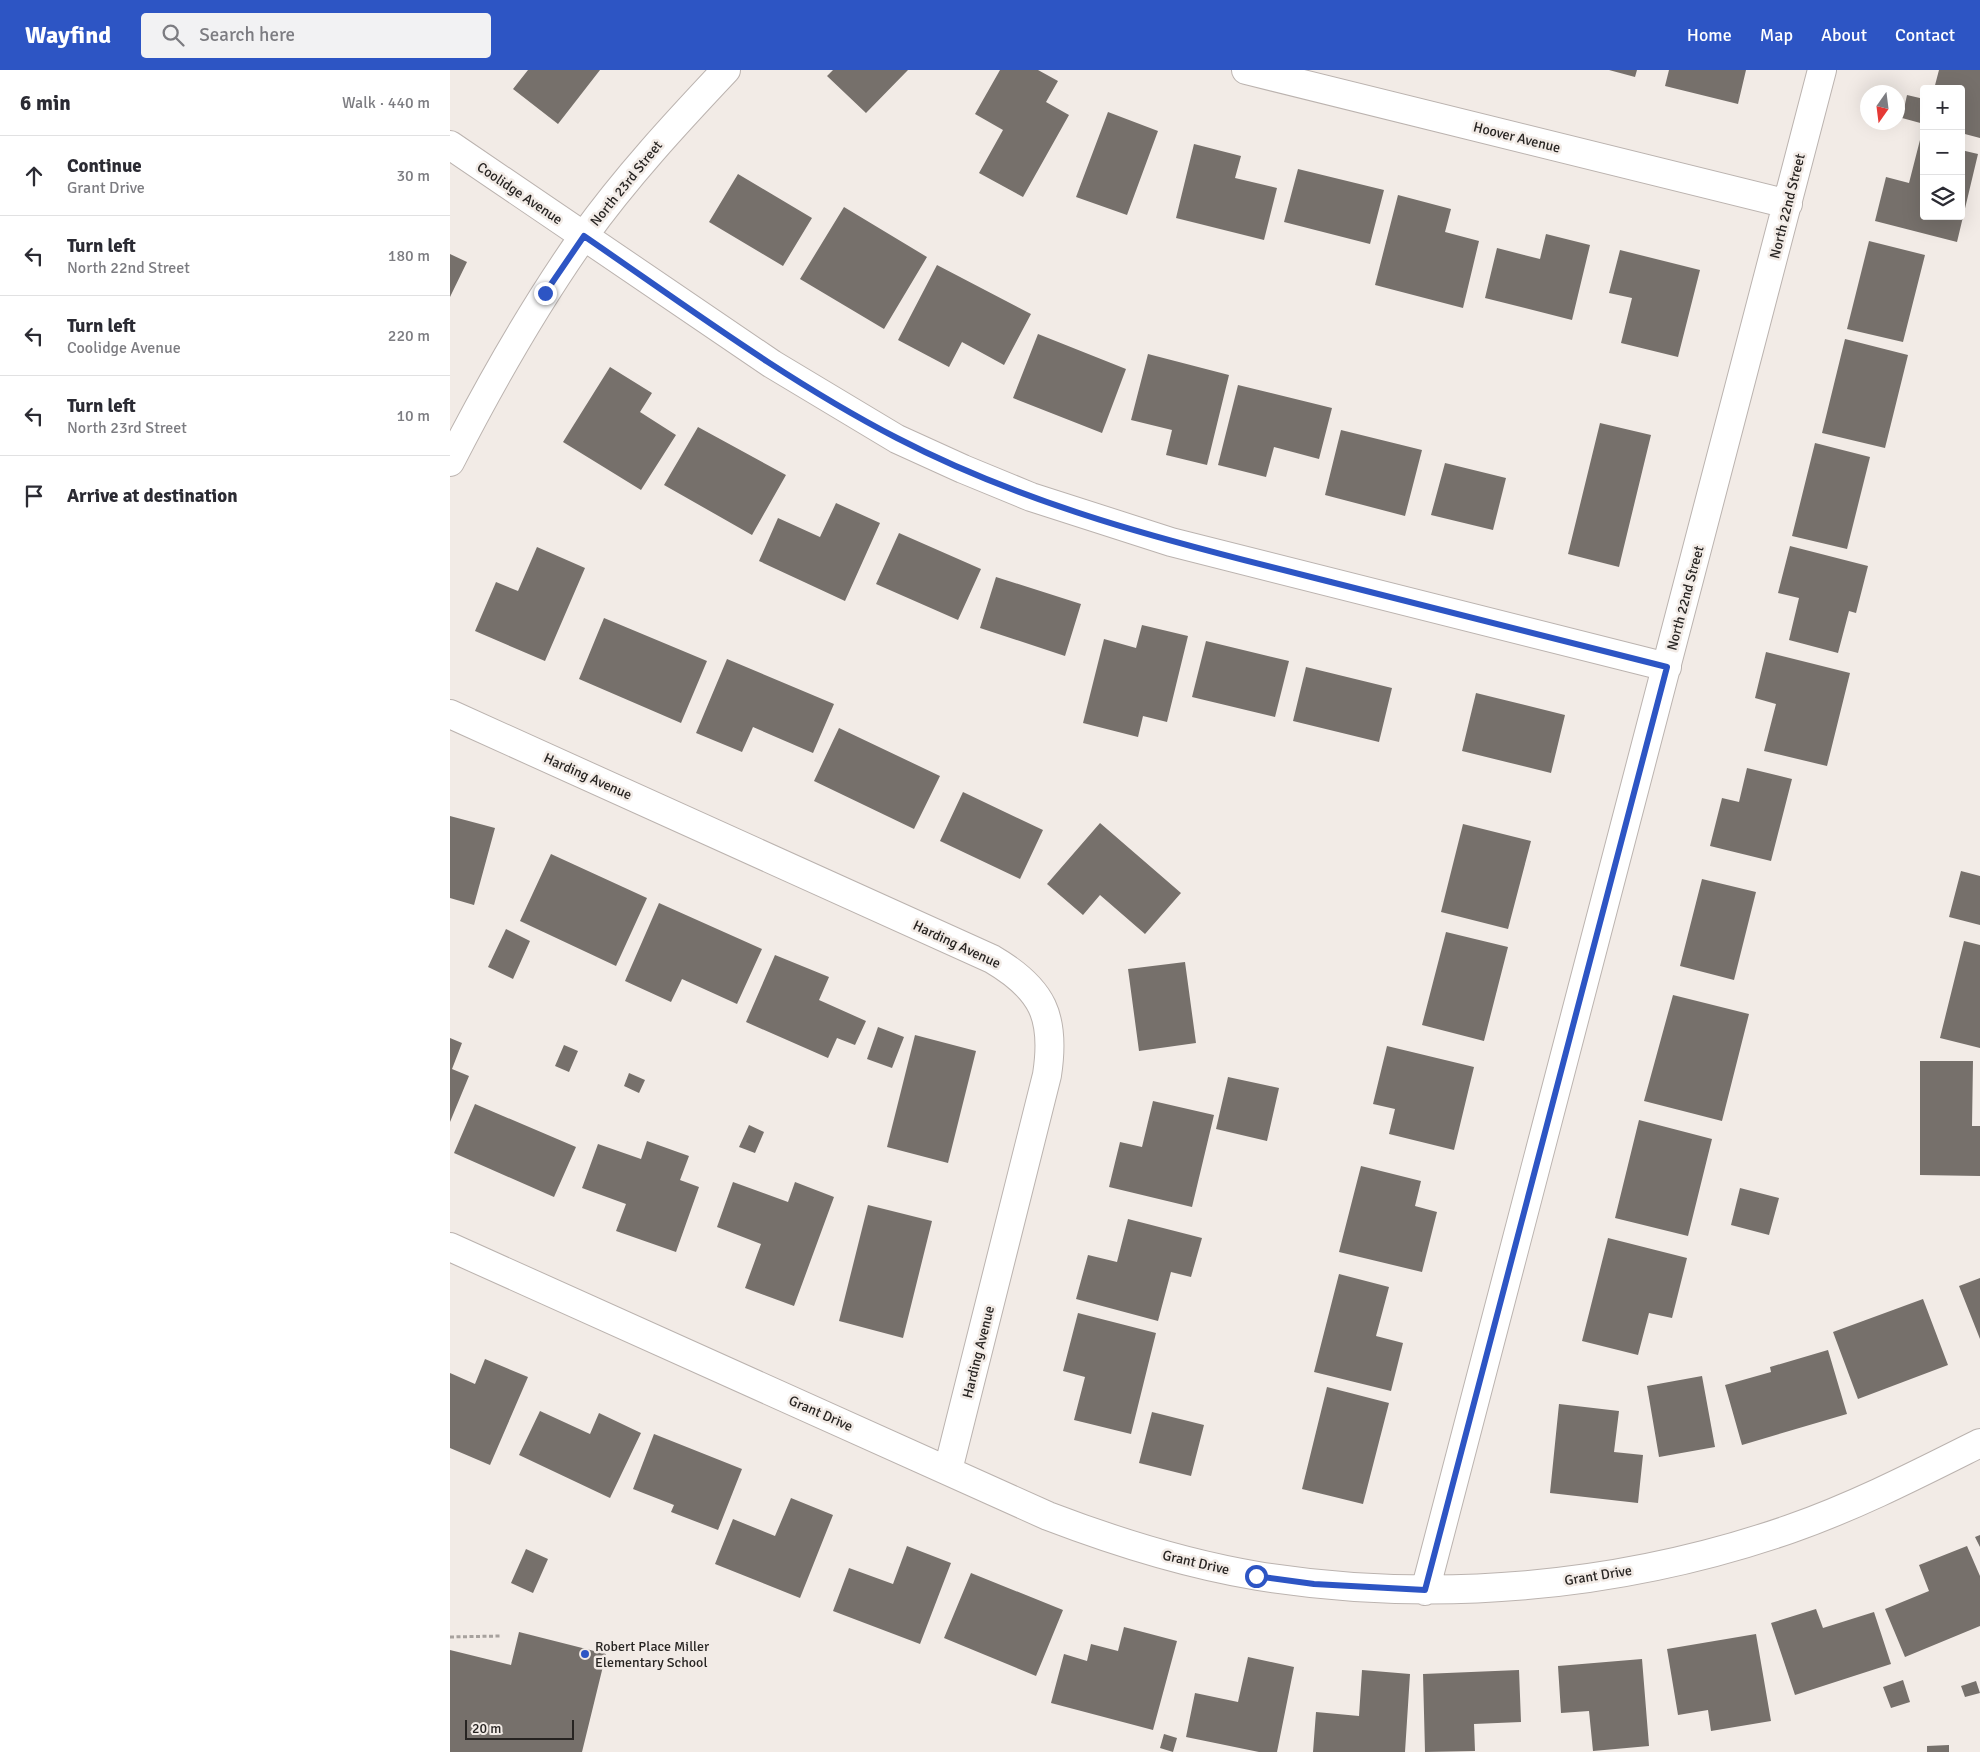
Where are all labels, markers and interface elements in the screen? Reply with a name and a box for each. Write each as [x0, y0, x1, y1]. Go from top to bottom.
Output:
search box [141, 13, 491, 58]
text: Wayfind [25, 20, 111, 50]
icon: search [159, 21, 187, 49]
text: Search here [199, 23, 295, 47]
text: Home [1687, 24, 1732, 46]
text: Map [1760, 24, 1793, 46]
text: About [1821, 24, 1867, 46]
text: Contact [1895, 24, 1955, 46]
north arrow [1860, 85, 1905, 130]
map controls [1920, 85, 1965, 220]
button: + [1920, 85, 1965, 130]
text: 6 min [20, 90, 71, 116]
text: Walk · 440 m [342, 93, 430, 113]
street label: Hoover Avenue [1472, 118, 1562, 157]
button: − [1920, 130, 1965, 175]
street label: North 23rd Street [587, 137, 666, 229]
street label: North 22nd Street [1766, 152, 1809, 260]
text: Continue [67, 154, 142, 178]
street label: Coolidge Avenue [474, 159, 566, 228]
icon: ahead [20, 162, 48, 190]
text: 30 m [396, 166, 430, 186]
button: layers [1920, 175, 1965, 220]
text: Grant Drive [67, 178, 145, 198]
text: Turn left [67, 234, 136, 258]
icon: left [20, 242, 48, 270]
text: 180 m [388, 246, 430, 266]
text: North 22nd Street [67, 258, 190, 278]
route end [534, 282, 557, 305]
text: Turn left [67, 314, 136, 338]
icon: left [20, 322, 48, 350]
text: 220 m [388, 326, 430, 346]
text: Coolidge Avenue [67, 338, 181, 358]
text: Turn left [67, 394, 136, 418]
icon: left [20, 402, 48, 430]
text: 10 m [396, 406, 430, 426]
text: North 23rd Street [67, 418, 187, 438]
icon: arrive [20, 482, 48, 510]
text: Arrive at destination [67, 484, 238, 508]
street label: North 22nd Street [1663, 544, 1708, 652]
street label: Harding Avenue [541, 749, 634, 803]
street label: Harding Avenue [910, 917, 1003, 972]
street label: Harding Avenue [959, 1304, 998, 1400]
street label: Grant Drive [786, 1392, 855, 1435]
street label: Grant Drive [1161, 1547, 1231, 1578]
street label: Grant Drive [1563, 1562, 1633, 1589]
route start [1245, 1565, 1268, 1588]
place label: Robert Place Miller Elementary School [595, 1638, 710, 1671]
marker: Robert Place Miller Elementary School [579, 1648, 591, 1660]
scale bar [465, 1717, 574, 1740]
text: 20 m [472, 1720, 501, 1737]

